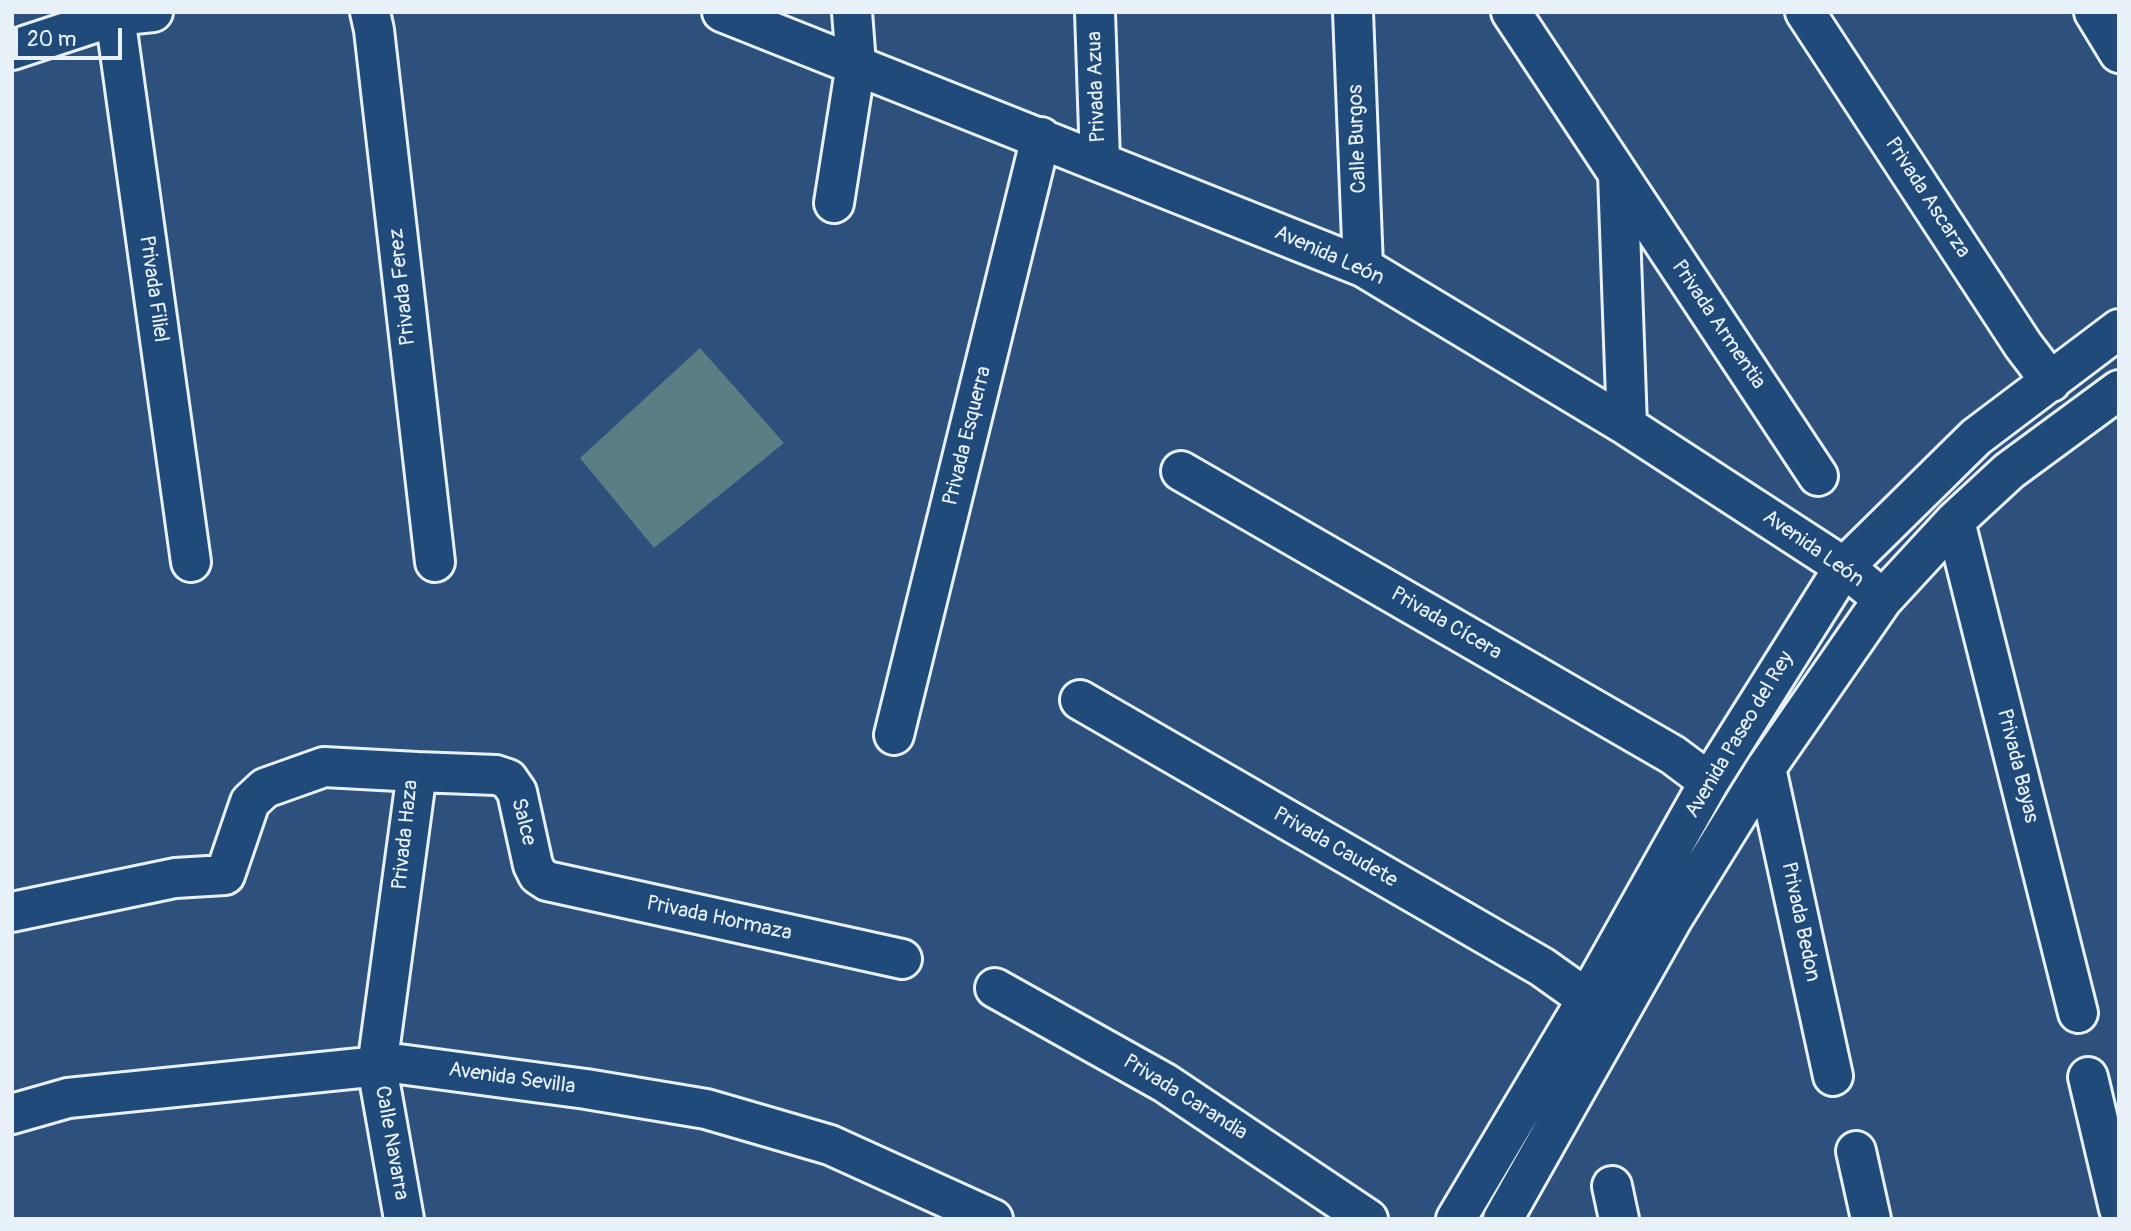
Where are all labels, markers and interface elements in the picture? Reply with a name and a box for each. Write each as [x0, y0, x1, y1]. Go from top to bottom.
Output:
scale bar [18, 14, 126, 58]
text: 20 m [27, 26, 76, 53]
street label: Privada Azua [1082, 31, 1112, 143]
street label: Calle Burgos [1344, 84, 1372, 194]
street label: Privada Ascarza [1879, 133, 1975, 263]
street label: Avenida León [1270, 221, 1388, 291]
street label: Privada Ferez [384, 227, 422, 347]
street label: Privada Filiel [133, 234, 173, 344]
street label: Privada Armentia [1666, 256, 1770, 394]
street label: Privada Esquerra [939, 364, 997, 508]
street label: Avenida León [1758, 505, 1868, 593]
street label: Privada Cícera [1386, 582, 1506, 666]
street label: Avenida Paseo del Rey [1680, 647, 1800, 823]
street label: Privada Bayas [1991, 706, 2043, 826]
street label: Privada Haza [388, 779, 424, 891]
street label: Salce [505, 796, 541, 848]
street label: Privada Caudete [1268, 802, 1402, 894]
street label: Privada Bedon [1775, 860, 1825, 984]
street label: Privada Hormaza [644, 891, 794, 947]
street label: Privada Carandia [1118, 1050, 1252, 1146]
street label: Avenida Sevilla [447, 1058, 577, 1100]
street label: Calle Navarra [369, 1084, 413, 1202]

